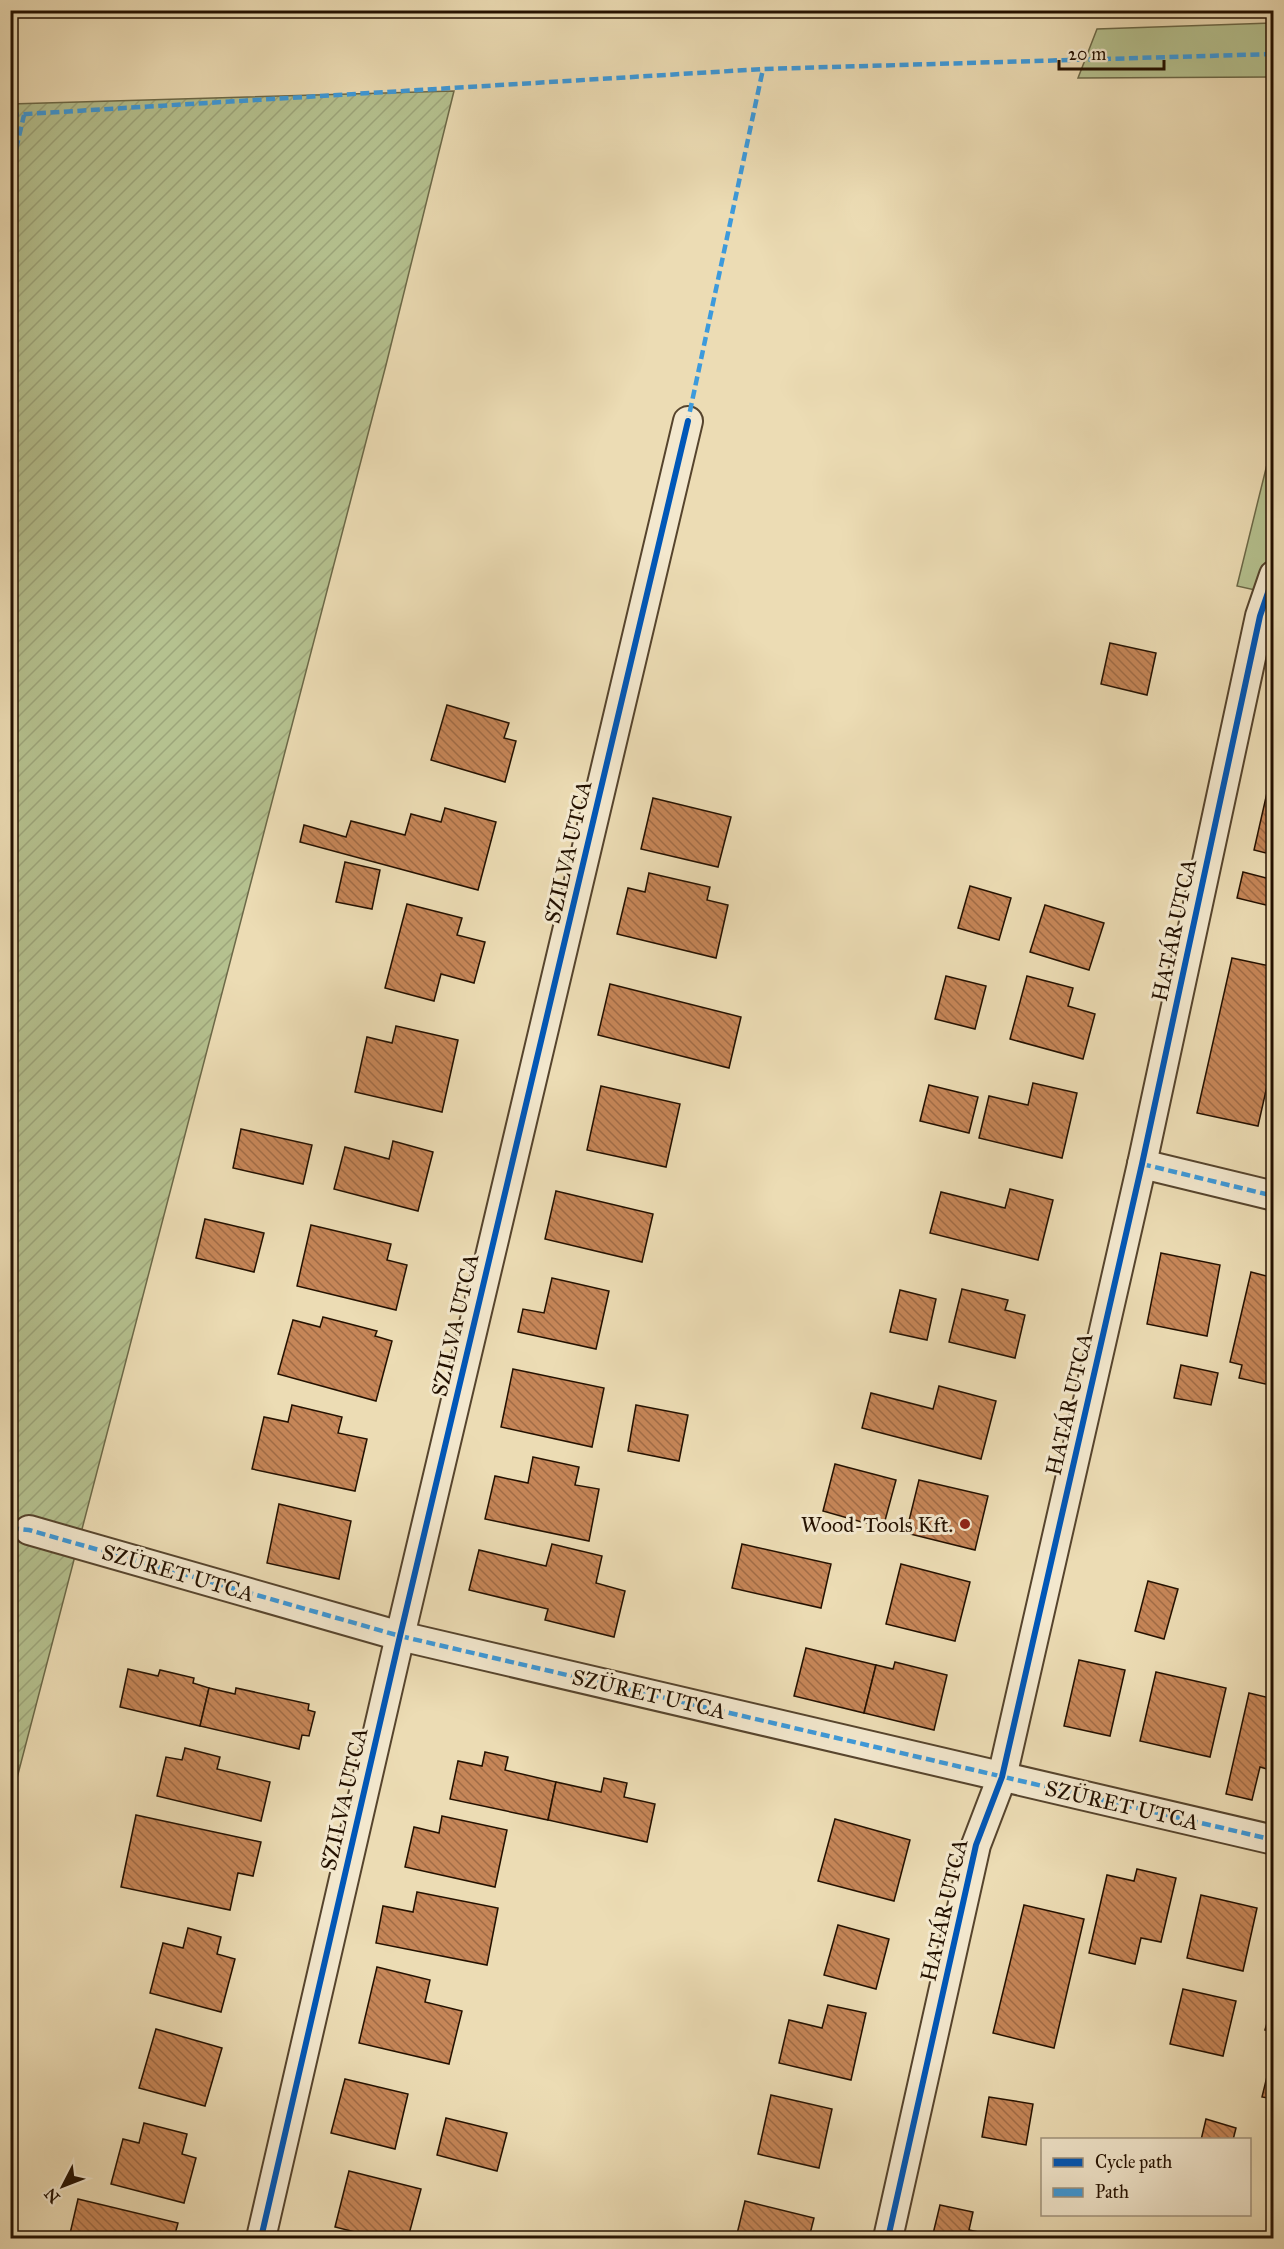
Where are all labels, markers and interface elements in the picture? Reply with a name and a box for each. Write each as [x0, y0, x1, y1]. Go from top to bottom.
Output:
scale bar [1059, 33, 1164, 71]
text: 20 m [1068, 43, 1106, 65]
street label: SZILVA UTCA [538, 778, 598, 926]
street label: HATÁR UTCA [1146, 856, 1202, 1004]
street label: SZILVA UTCA [425, 1251, 485, 1399]
street label: HATÁR UTCA [1040, 1330, 1099, 1478]
place label: Wood-Tools Kft. [801, 1511, 953, 1538]
marker: Wood-Tools Kft. [958, 1517, 972, 1531]
street label: SZÜRET UTCA [99, 1538, 257, 1608]
street label: SZÜRET UTCA [569, 1663, 729, 1725]
street label: SZILVA UTCA [314, 1725, 374, 1873]
street label: SZÜRET UTCA [1042, 1774, 1202, 1836]
street label: HATÁR UTCA [915, 1836, 974, 1984]
legend [1041, 2138, 1251, 2216]
text: Cycle path [1095, 2151, 1172, 2173]
north arrow [33, 2156, 93, 2216]
text: Path [1095, 2181, 1129, 2203]
text: N [40, 2184, 64, 2207]

